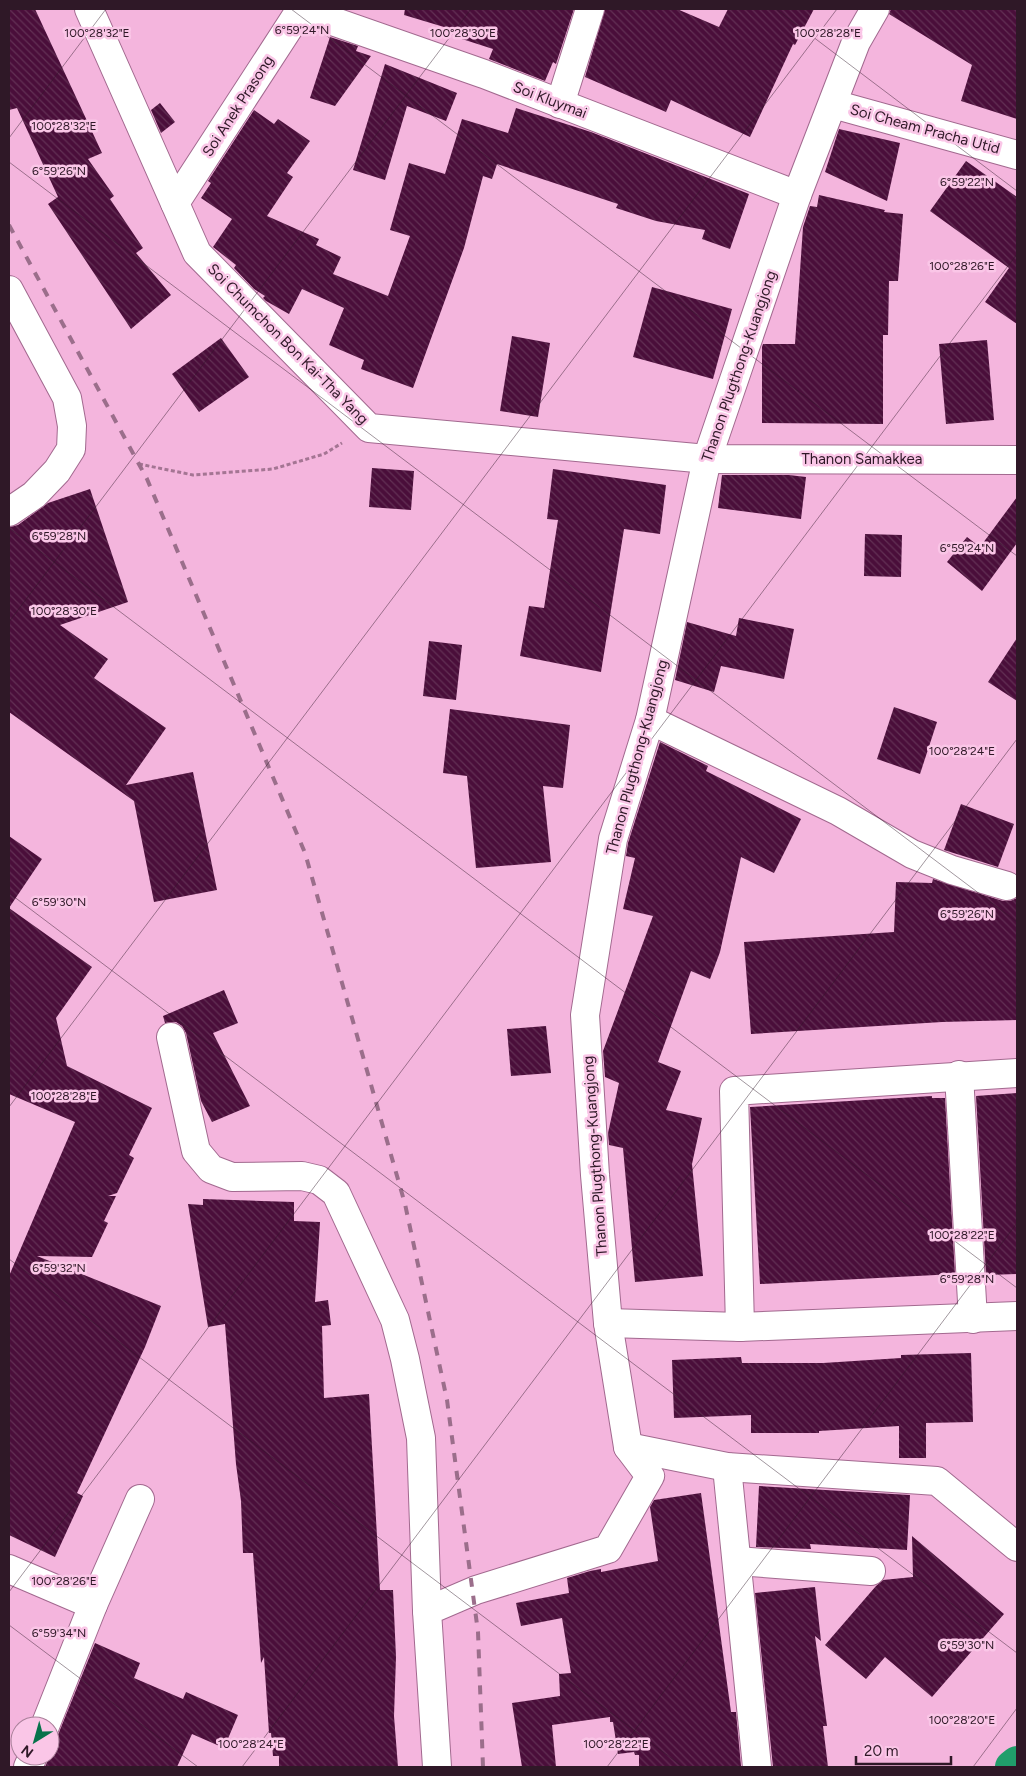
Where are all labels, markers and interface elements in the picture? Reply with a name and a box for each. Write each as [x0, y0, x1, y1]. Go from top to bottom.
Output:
text: 6°59'24"N [275, 23, 329, 37]
text: 100°28'32"E [64, 26, 130, 40]
text: 100°28'30"E [430, 26, 496, 40]
text: 100°28'28"E [795, 26, 861, 40]
street label: Soi Anek Prasong [199, 52, 277, 160]
street label: Soi Kluymai [511, 78, 589, 122]
street label: Soi Cheam Pracha Utid [848, 100, 1002, 158]
text: 100°28'32"E [31, 119, 97, 133]
text: 6°59'26"N [32, 164, 86, 178]
text: 6°59'22"N [940, 175, 994, 189]
text: 100°28'26"E [929, 259, 995, 273]
street label: Soi Chumchon Bon Kai-Tha Yang [204, 260, 372, 428]
street label: Thanon Plugthong-Kuangjong [698, 268, 780, 464]
street label: Thanon Samakkea [802, 450, 922, 468]
text: 6°59'28"N [32, 529, 86, 543]
text: 6°59'24"N [940, 541, 994, 555]
text: 100°28'30"E [31, 604, 97, 618]
street label: Thanon Plugthong-Kuangjong [602, 658, 672, 856]
text: 100°28'24"E [929, 744, 995, 758]
text: 6°59'30"N [32, 895, 86, 909]
text: 6°59'26"N [940, 907, 994, 921]
street label: Thanon Plugthong-Kuangjong [579, 1055, 611, 1257]
text: 100°28'28"E [31, 1089, 97, 1103]
text: 100°28'22"E [929, 1228, 995, 1242]
text: 6°59'32"N [32, 1261, 86, 1275]
text: 6°59'28"N [940, 1272, 994, 1286]
text: 100°28'26"E [31, 1574, 97, 1588]
text: 6°59'34"N [32, 1626, 86, 1640]
text: 6°59'30"N [940, 1638, 994, 1652]
text: 100°28'20"E [929, 1713, 995, 1727]
north arrow [10, 1716, 60, 1766]
scale bar [856, 1734, 951, 1766]
text: 100°28'24"E [218, 1737, 284, 1751]
text: 100°28'22"E [583, 1737, 649, 1751]
text: N [18, 1741, 37, 1761]
text: 20 m [864, 1742, 898, 1760]

